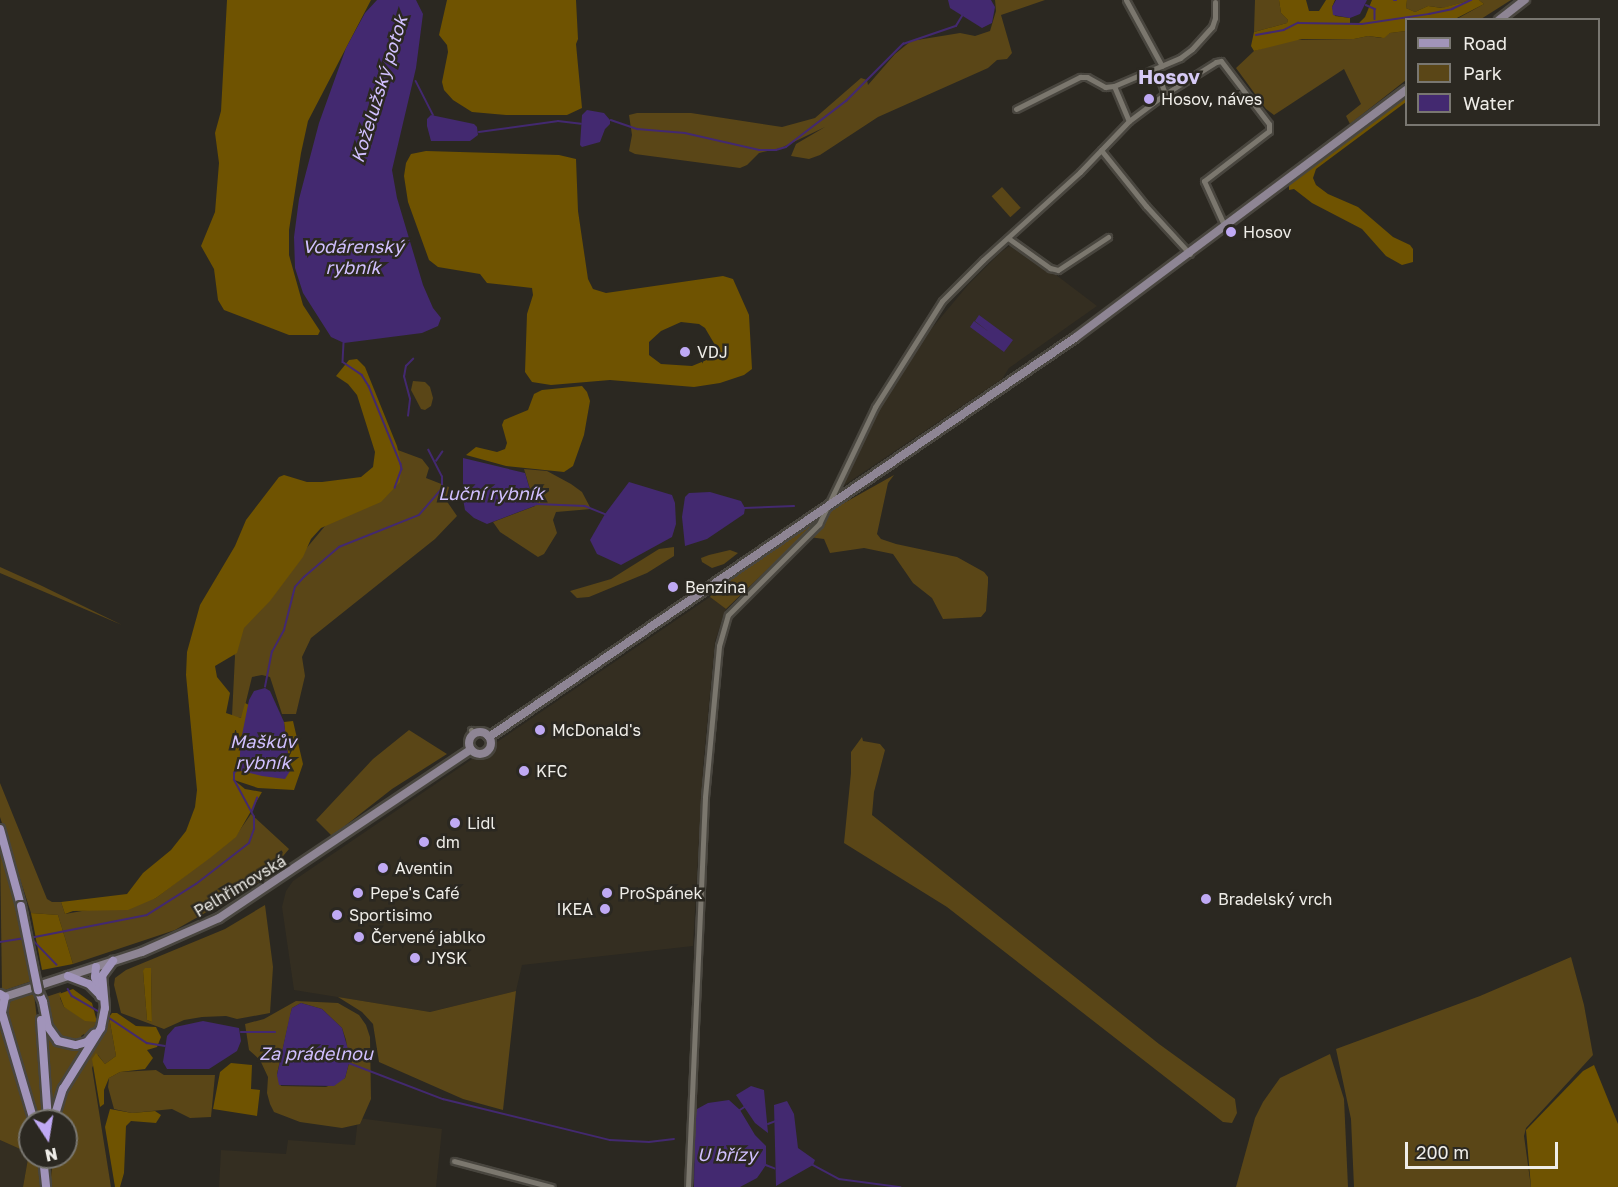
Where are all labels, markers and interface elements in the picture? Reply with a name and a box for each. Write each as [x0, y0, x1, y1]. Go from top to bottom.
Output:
water label: Koželužský potok [346, 13, 412, 165]
legend [1405, 18, 1600, 126]
text: Road [1463, 32, 1507, 54]
text: Park [1463, 62, 1502, 84]
district label: Hosov [1138, 64, 1200, 88]
place label: Hosov, náves [1161, 89, 1262, 109]
marker: Hosov, náves [1142, 92, 1156, 106]
text: Water [1463, 92, 1514, 114]
place label: Hosov [1243, 222, 1291, 242]
marker: Hosov [1224, 225, 1238, 239]
water label: Vodárenský rybník [302, 236, 404, 278]
place label: VDJ [697, 342, 728, 362]
marker: VDJ [678, 345, 692, 359]
water label: Luční rybník [438, 482, 544, 504]
place label: Benzina [685, 577, 746, 597]
marker: Benzina [666, 580, 680, 594]
place label: McDonald's [552, 720, 641, 740]
marker: McDonald's [533, 723, 547, 737]
water label: Maškův rybník [230, 731, 296, 774]
place label: KFC [536, 761, 567, 781]
marker: KFC [517, 764, 531, 778]
place label: Lidl [467, 813, 495, 833]
marker: Lidl [448, 816, 462, 830]
place label: dm [436, 832, 460, 852]
marker: dm [417, 835, 431, 849]
street label: Pelhřimovská [191, 851, 289, 921]
place label: Aventin [395, 858, 453, 878]
marker: Aventin [376, 861, 390, 875]
place label: Pepe's Café [370, 883, 459, 903]
place label: ProSpánek [619, 883, 702, 903]
marker: Pepe's Café [351, 886, 365, 900]
marker: ProSpánek [600, 886, 614, 900]
place label: Bradelský vrch [1218, 889, 1332, 909]
marker: Bradelský vrch [1199, 892, 1213, 906]
place label: IKEA [556, 899, 593, 919]
marker: IKEA [598, 902, 612, 916]
place label: Sportisimo [349, 905, 432, 925]
marker: Sportisimo [330, 908, 344, 922]
place label: Červené jablko [371, 927, 486, 947]
marker: Červené jablko [352, 930, 366, 944]
place label: JYSK [427, 948, 467, 968]
marker: JYSK [408, 951, 422, 965]
water label: Za prádelnou [259, 1042, 373, 1064]
north arrow [18, 1109, 78, 1169]
scale bar [1408, 1130, 1561, 1168]
text: 200 m [1416, 1141, 1469, 1163]
water label: U břízy [697, 1143, 757, 1165]
text: N [43, 1144, 59, 1166]

